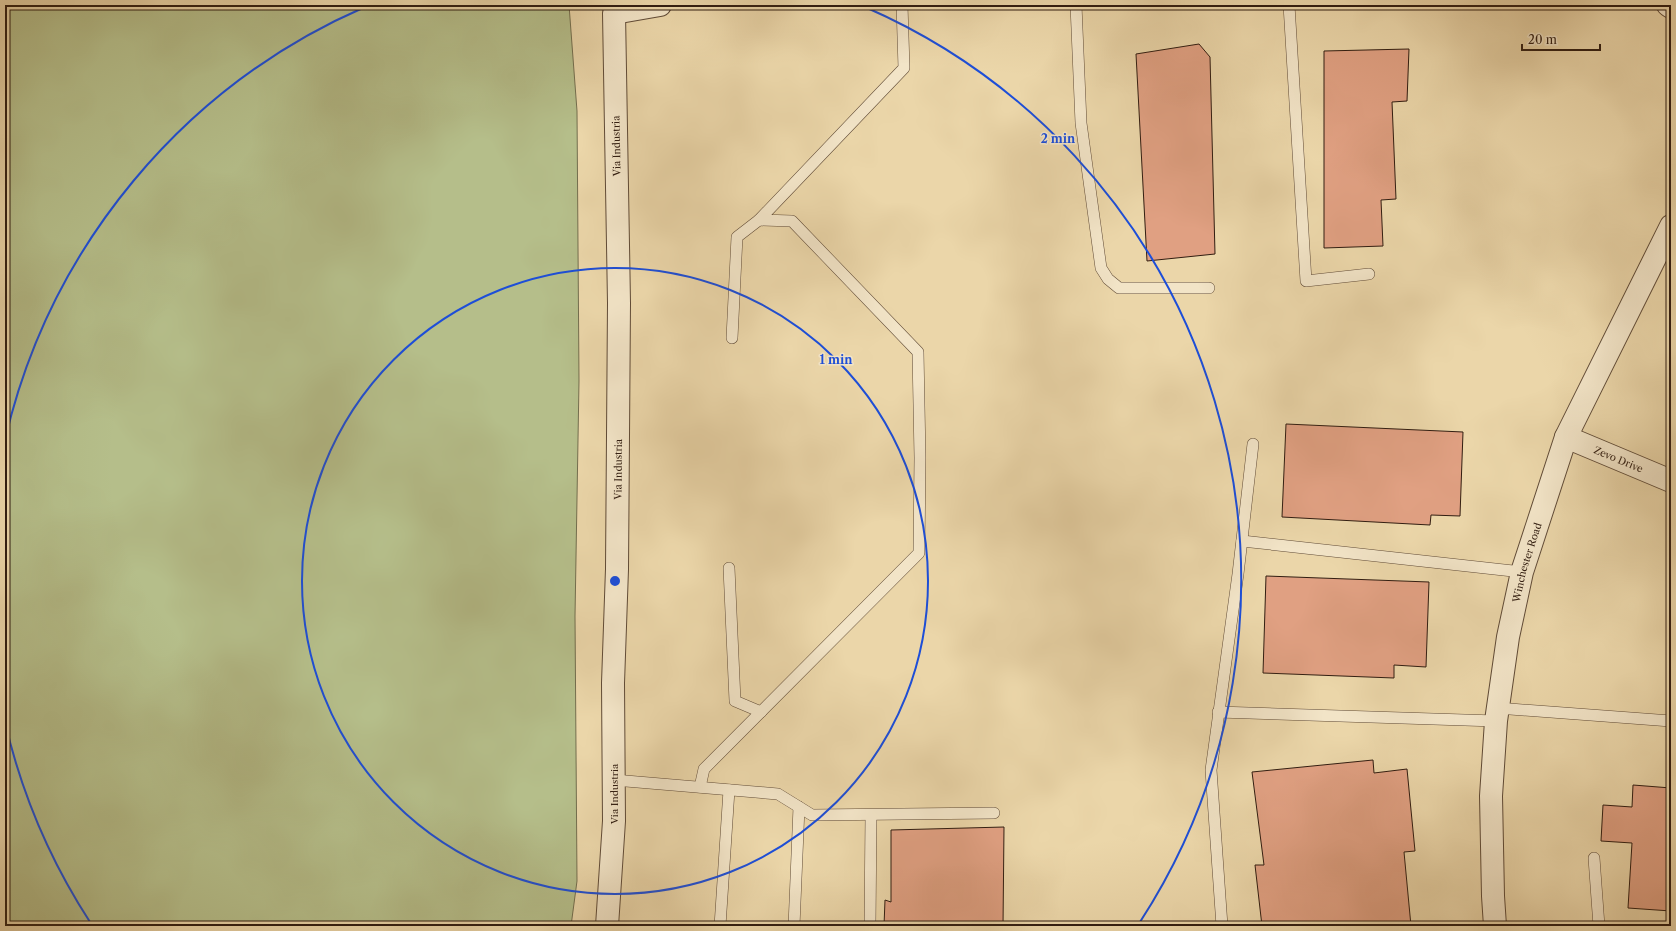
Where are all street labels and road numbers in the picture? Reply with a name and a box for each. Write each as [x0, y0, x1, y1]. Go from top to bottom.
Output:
street label: Via Industria [609, 115, 624, 177]
street label: Via Industria [612, 438, 625, 501]
street label: Zevo Drive [1592, 443, 1645, 476]
street label: Winchester Road [1509, 521, 1545, 605]
street label: Via Industria [608, 763, 621, 825]

